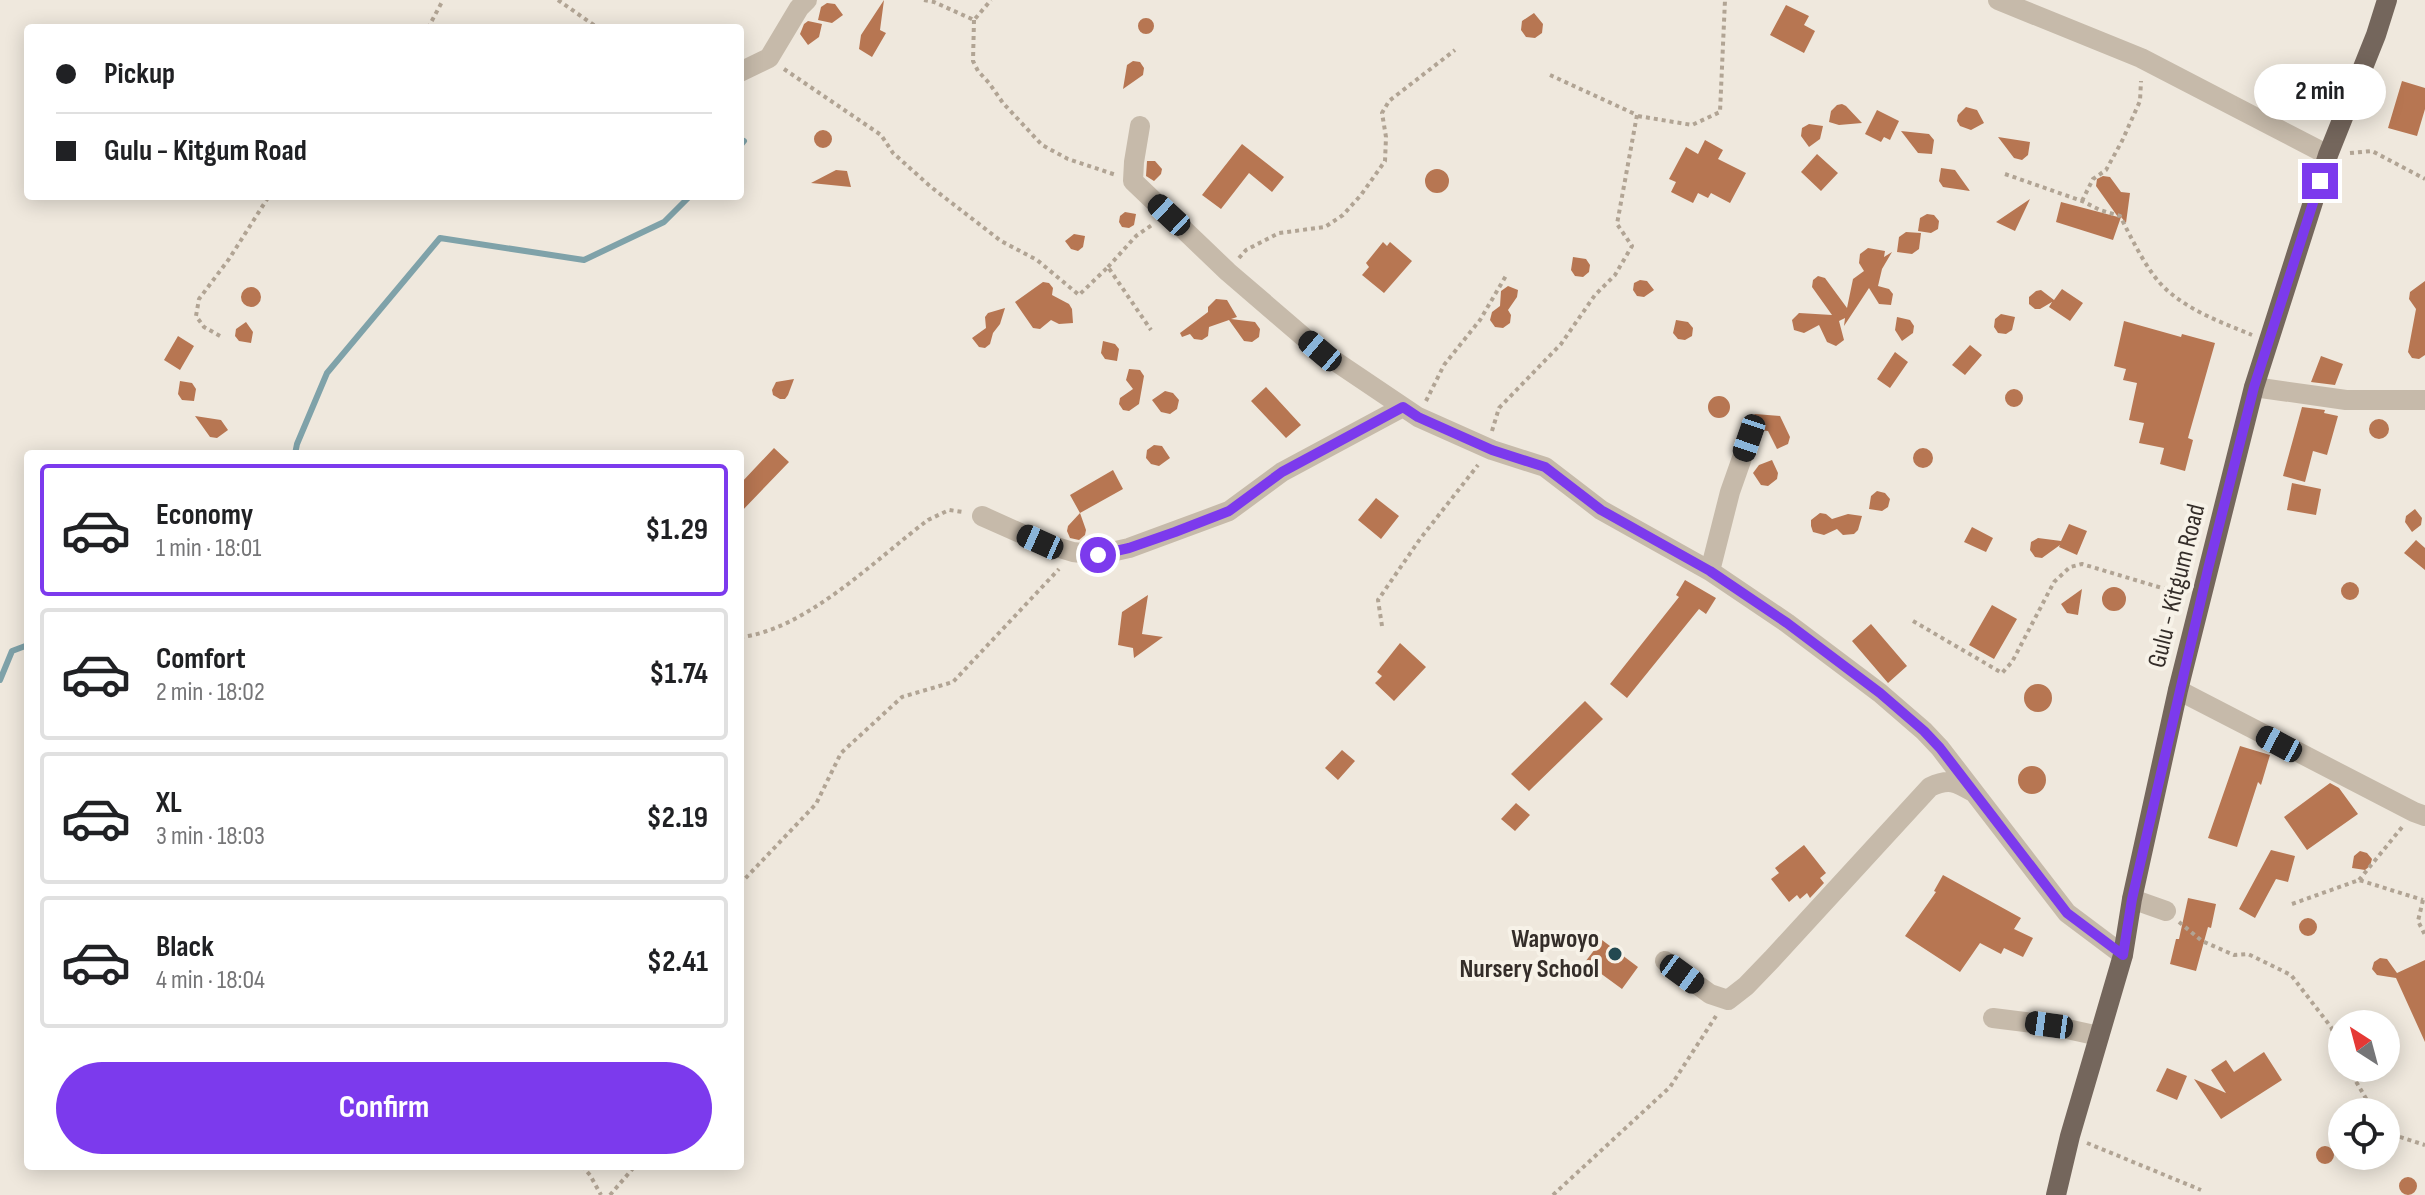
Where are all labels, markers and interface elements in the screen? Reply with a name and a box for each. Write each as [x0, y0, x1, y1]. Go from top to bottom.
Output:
text: Pickup [104, 56, 175, 92]
callout: 2 min [2254, 65, 2386, 121]
text: 2 min [2295, 76, 2345, 107]
text: Gulu - Kitgum Road [104, 133, 307, 169]
route end [2302, 163, 2338, 199]
car [1143, 190, 1195, 240]
car [1294, 326, 1346, 376]
car [1730, 411, 1768, 465]
icon: car [60, 494, 132, 566]
text: Economy [156, 497, 253, 533]
street label: Gulu - Kitgum Road [2142, 501, 2212, 671]
text: $1.29 [645, 512, 708, 548]
car [1013, 521, 1067, 563]
text: 1 min · 18:01 [156, 533, 261, 564]
route start [1080, 537, 1116, 573]
icon: car [60, 638, 132, 710]
text: Comfort [156, 641, 246, 677]
text: $1.74 [649, 656, 708, 692]
text: 2 min · 18:02 [156, 677, 265, 708]
car [2252, 722, 2306, 766]
icon: car [60, 782, 132, 854]
text: XL [156, 785, 182, 821]
text: $2.19 [646, 800, 708, 836]
text: 3 min · 18:03 [156, 821, 265, 852]
place label: Wapwoyo Nursery School [1459, 924, 1599, 985]
icon: car [60, 926, 132, 998]
text: Black [156, 929, 214, 965]
text: $2.41 [647, 944, 708, 980]
marker: Wapwoyo Nursery School [1606, 945, 1624, 963]
car [1656, 950, 1708, 998]
text: 4 min · 18:04 [156, 965, 265, 996]
car [2024, 1010, 2074, 1040]
north arrow [2328, 1010, 2400, 1082]
map controls [2328, 1010, 2400, 1170]
button: Confirm [56, 1062, 712, 1154]
button: locate [2328, 1098, 2400, 1170]

